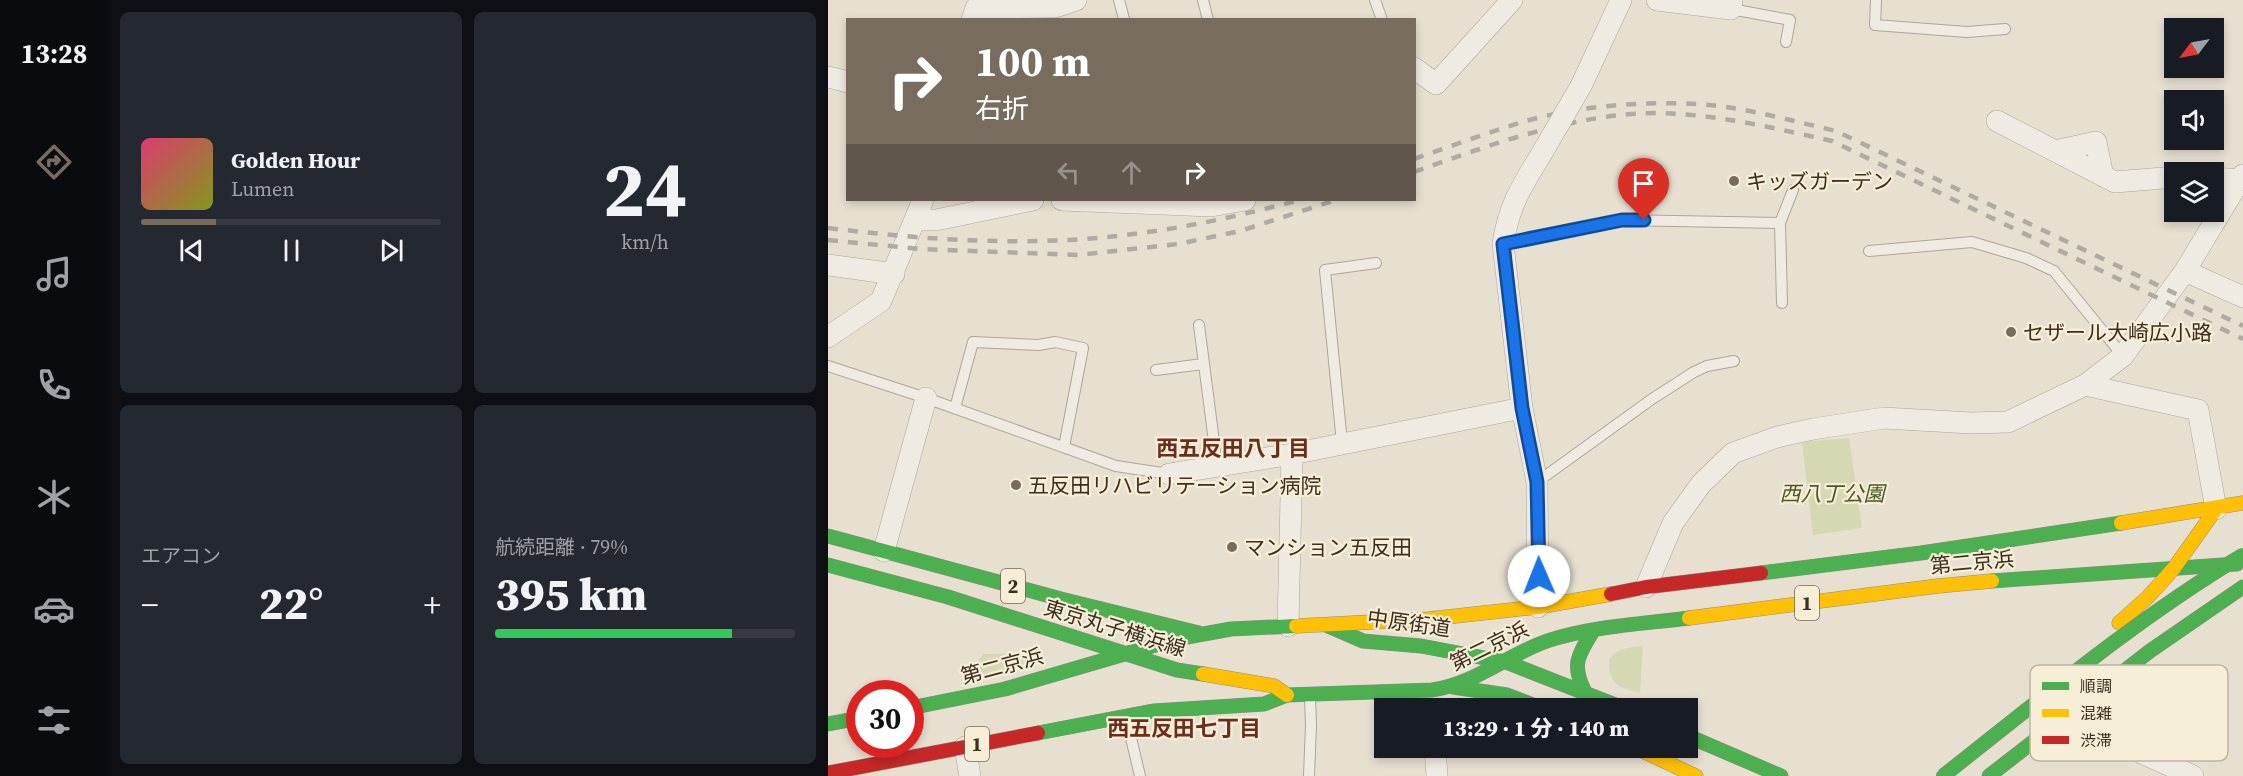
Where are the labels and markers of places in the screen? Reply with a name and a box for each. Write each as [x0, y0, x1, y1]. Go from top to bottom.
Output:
pin [1618, 158, 1669, 220]
place label: キッズガーデン [1746, 167, 1893, 196]
marker: キッズガーデン [1727, 174, 1741, 188]
place label: セザール大崎広小路 [2023, 318, 2212, 347]
marker: セザール大崎広小路 [2004, 325, 2018, 339]
place label: 五反田リハビリテーション病院 [1028, 471, 1322, 500]
marker: 五反田リハビリテーション病院 [1009, 478, 1023, 492]
place label: マンション五反田 [1244, 533, 1412, 562]
marker: マンション五反田 [1225, 540, 1239, 554]

